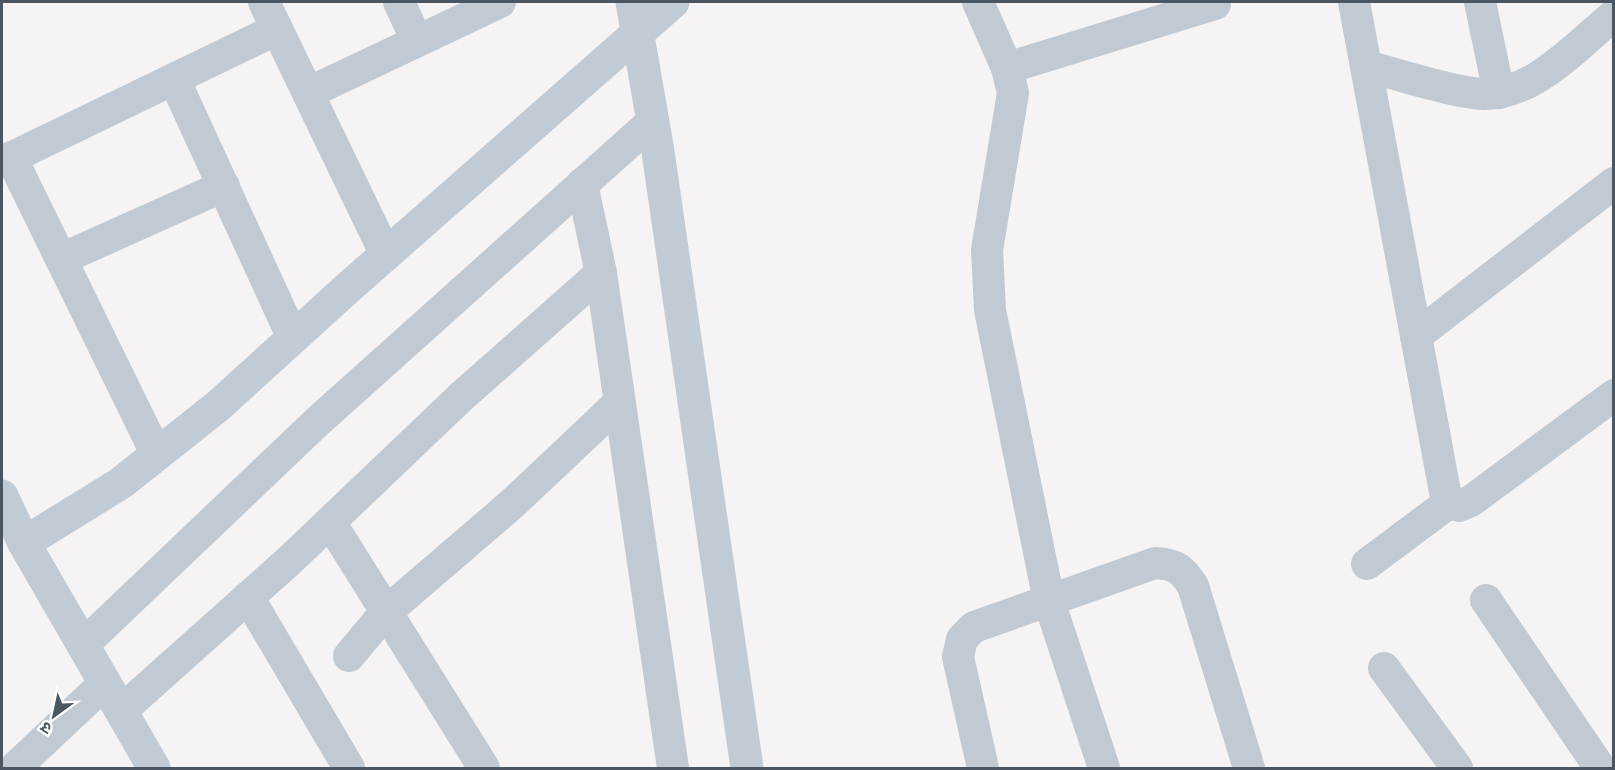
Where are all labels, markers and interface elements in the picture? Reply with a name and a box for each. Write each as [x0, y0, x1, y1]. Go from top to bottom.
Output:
north arrow [24, 686, 84, 746]
text: उ [36, 717, 55, 739]

